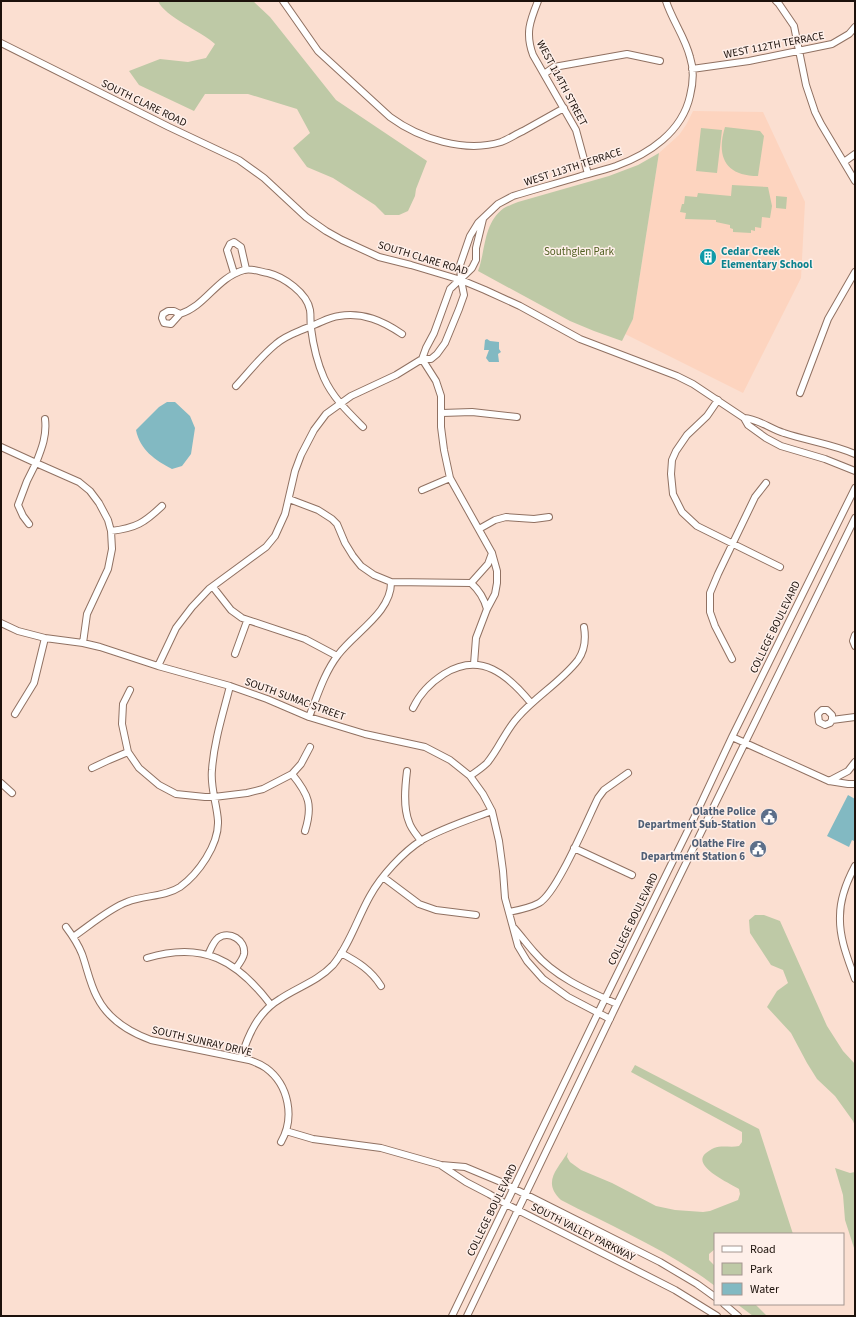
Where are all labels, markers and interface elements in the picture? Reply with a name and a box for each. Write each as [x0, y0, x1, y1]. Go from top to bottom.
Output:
street label: WEST 112TH TERRACE [723, 28, 826, 62]
street label: WEST 114TH STREET [533, 37, 591, 129]
street label: SOUTH CLARE ROAD [99, 76, 190, 130]
street label: WEST 113TH TERRACE [522, 144, 624, 190]
street label: SOUTH CLARE ROAD [376, 237, 470, 279]
park label: Southglen Park [544, 244, 615, 259]
place label: Cedar Creek Elementary School [721, 244, 813, 272]
building icon: Cedar Creek Elementary School [698, 247, 718, 267]
street label: COLLEGE BOULEVARD [746, 578, 804, 676]
street label: SOUTH SUMAC STREET [243, 674, 348, 724]
place label: Olathe Police Department Sub-Station [638, 804, 756, 832]
public building icon: Olathe Police Department Sub-Station [759, 807, 779, 827]
place label: Olathe Fire Department Station 6 [641, 836, 745, 864]
public building icon: Olathe Fire Department Station 6 [748, 839, 768, 859]
street label: COLLEGE BOULEVARD [604, 870, 662, 968]
street label: SOUTH SUNRAY DRIVE [150, 1022, 254, 1060]
street label: COLLEGE BOULEVARD [463, 1161, 521, 1259]
street label: SOUTH VALLEY PARKWAY [528, 1199, 638, 1265]
legend [714, 1233, 844, 1305]
text: Road [750, 1241, 776, 1258]
text: Park [750, 1261, 772, 1278]
text: Water [750, 1281, 780, 1298]

